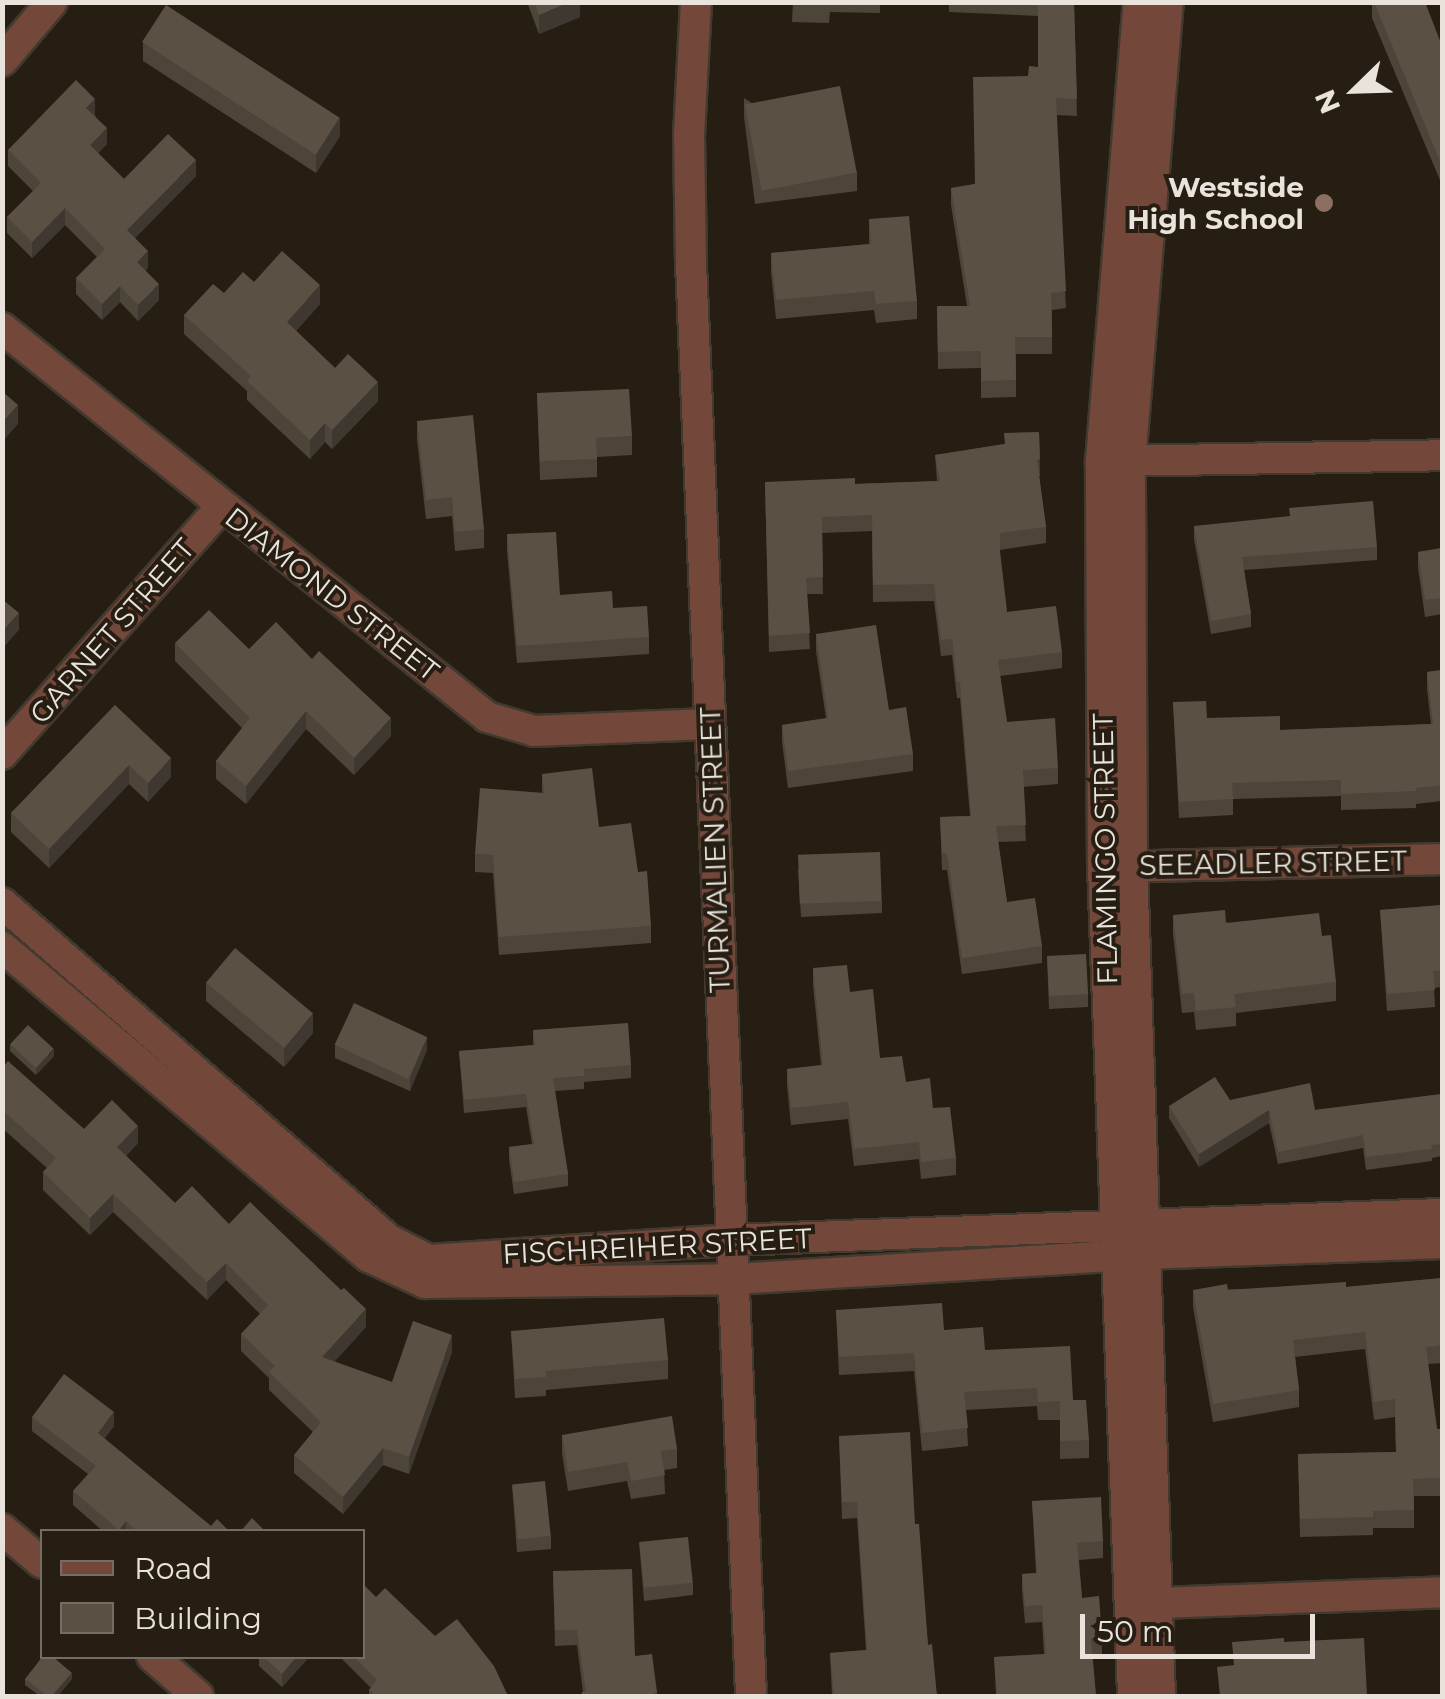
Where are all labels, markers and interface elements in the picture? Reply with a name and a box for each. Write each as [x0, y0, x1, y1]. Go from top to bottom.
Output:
north arrow [1305, 40, 1405, 140]
text: N [1307, 85, 1347, 119]
place label: Westside High School [1127, 170, 1304, 236]
marker: Westside High School [1313, 192, 1335, 214]
street label: DIAMOND STREET [218, 500, 446, 688]
street label: GARNET STREET [23, 532, 201, 730]
street label: TURMALIEN STREET [693, 707, 737, 993]
street label: FLAMINGO STREET [1086, 713, 1124, 985]
street label: SEEADLER STREET [1139, 844, 1407, 882]
street label: FISCHREIHER STREET [502, 1221, 812, 1271]
legend [40, 1529, 365, 1659]
text: Road [134, 1550, 212, 1587]
scale bar [1085, 1594, 1320, 1656]
text: Building [134, 1600, 262, 1637]
text: 50 m [1097, 1613, 1174, 1650]

